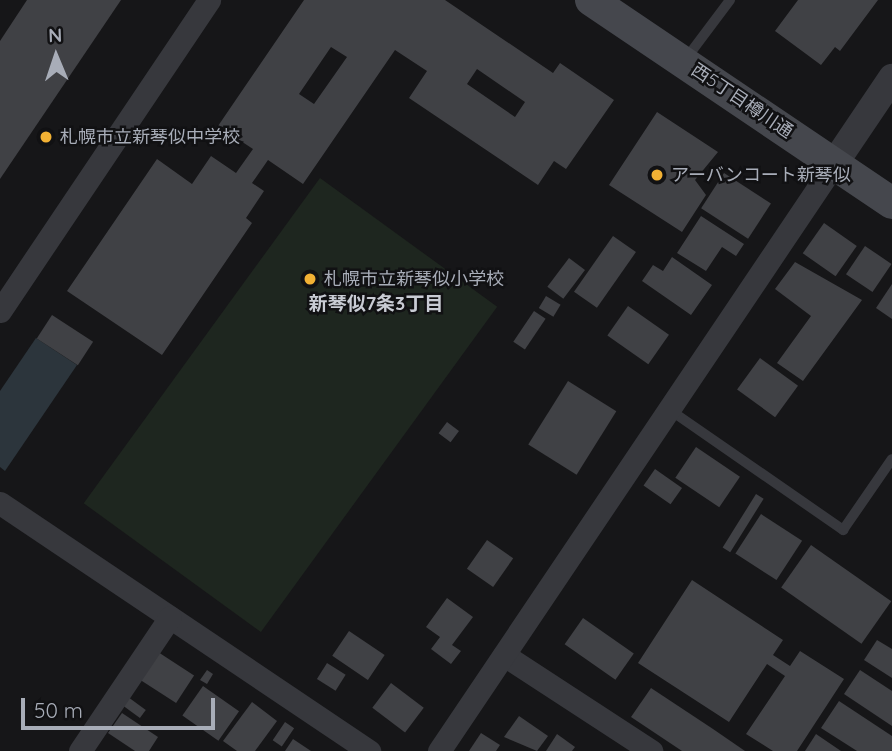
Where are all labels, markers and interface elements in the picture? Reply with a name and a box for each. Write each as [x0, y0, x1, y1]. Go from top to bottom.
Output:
north arrow [21, 21, 91, 91]
text: N [48, 23, 63, 47]
street label: 西5丁目樽川通 [687, 59, 797, 143]
place label: 札幌市立新琴似中学校 [60, 126, 240, 148]
marker: 札幌市立新琴似中学校 [38, 129, 54, 145]
place label: アーバンコート新琴似 [671, 164, 850, 186]
marker: アーバンコート新琴似 [649, 167, 665, 183]
place label: 札幌市立新琴似小学校 [324, 268, 504, 290]
marker: 札幌市立新琴似小学校 [302, 271, 318, 287]
district label: 新琴似7条3丁目 [309, 293, 443, 315]
scale bar [24, 684, 219, 728]
text: 50 m [34, 697, 83, 723]

